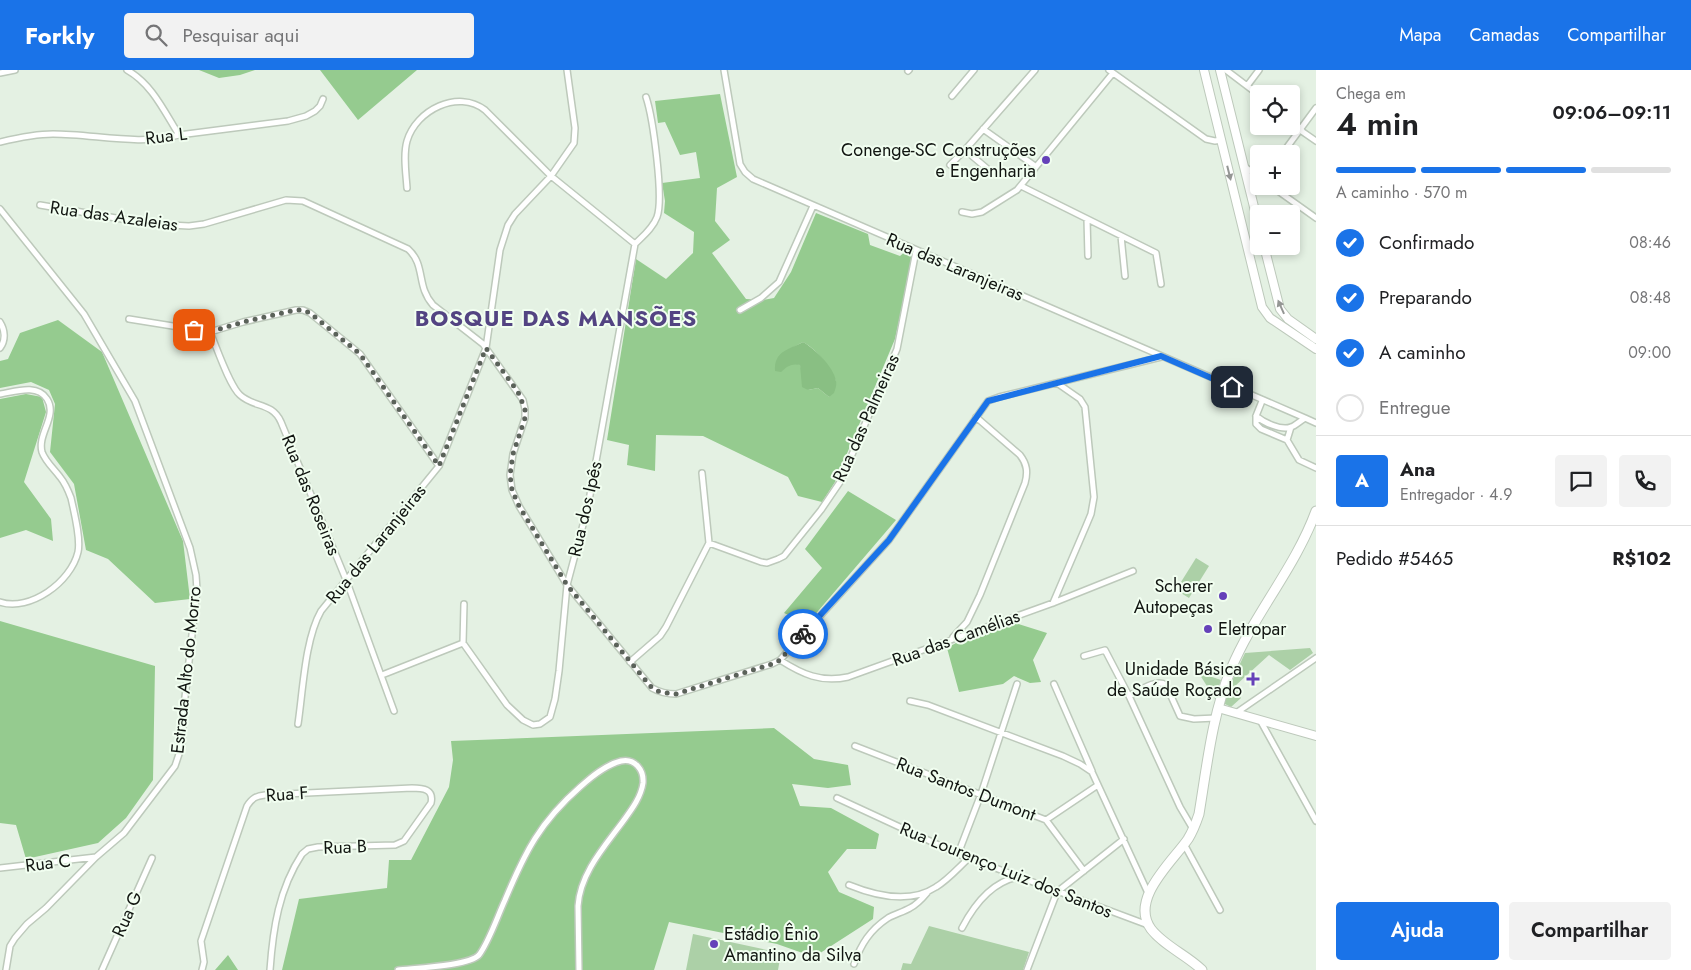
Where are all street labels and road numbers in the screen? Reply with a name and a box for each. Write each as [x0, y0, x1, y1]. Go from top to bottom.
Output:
street label: Rua L [144, 121, 188, 151]
street label: Rua das Azaleias [48, 194, 180, 238]
street label: Rua das Laranjeiras [882, 226, 1028, 308]
street label: Rua das Palmeiras [826, 350, 906, 486]
street label: Rua das Roseiras [275, 431, 347, 559]
street label: Rua dos Ipês [561, 459, 609, 559]
street label: Rua das Laranjeiras [320, 479, 432, 609]
street label: Estrada Alto do Morro [164, 585, 208, 755]
street label: Rua das Camélias [888, 603, 1024, 673]
street label: Rua Santos Dumont [892, 750, 1040, 828]
street label: Rua F [265, 780, 309, 808]
street label: Rua Lourenço Luiz dos Santos [896, 815, 1116, 925]
street label: Rua B [323, 833, 367, 861]
street label: Rua C [24, 847, 72, 879]
street label: Rua G [105, 887, 149, 941]

